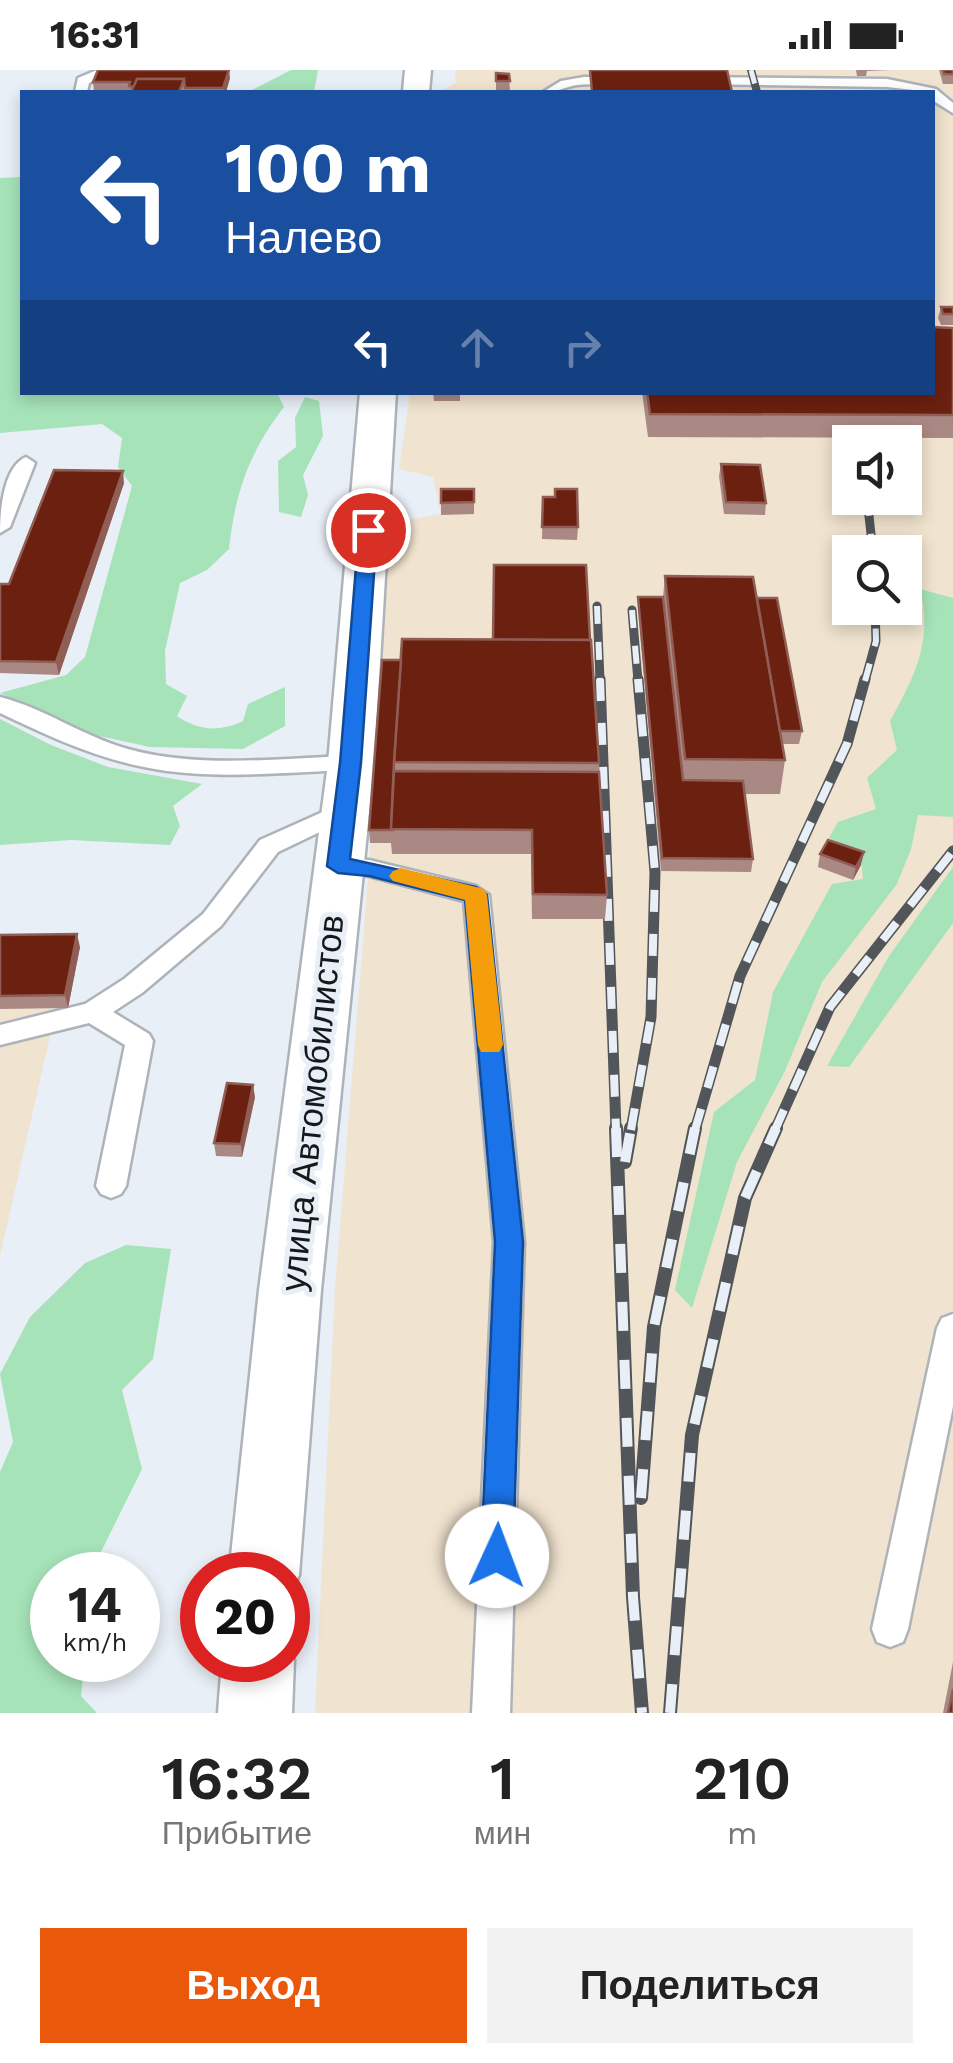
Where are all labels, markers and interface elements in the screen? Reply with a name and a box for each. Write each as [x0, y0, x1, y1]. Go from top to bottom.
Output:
text: 16:31 [50, 13, 140, 57]
text: 100 m [225, 127, 431, 209]
icon: left [60, 130, 190, 260]
text: Налево [225, 211, 382, 264]
icon: left [345, 320, 400, 375]
icon: ahead [450, 320, 505, 375]
icon: right [555, 320, 610, 375]
map controls [832, 425, 922, 625]
button: sound [832, 425, 922, 515]
pin [326, 488, 411, 573]
icon: arrive [341, 503, 396, 558]
button: search [832, 535, 922, 625]
street label: улица Автомобилистов [271, 912, 353, 1294]
position arrow [445, 1504, 549, 1608]
speed limit sign: 20 [180, 1552, 310, 1682]
text: 14 [68, 1575, 122, 1634]
text: km/h [63, 1628, 127, 1657]
text: 16:32 [162, 1743, 312, 1814]
text: 1 [490, 1743, 515, 1814]
text: 210 [693, 1743, 791, 1814]
text: Прибытие [162, 1814, 312, 1852]
text: мин [474, 1814, 531, 1852]
text: m [727, 1814, 757, 1852]
button: Выход [40, 1928, 467, 2043]
button: Поделиться [487, 1928, 913, 2043]

